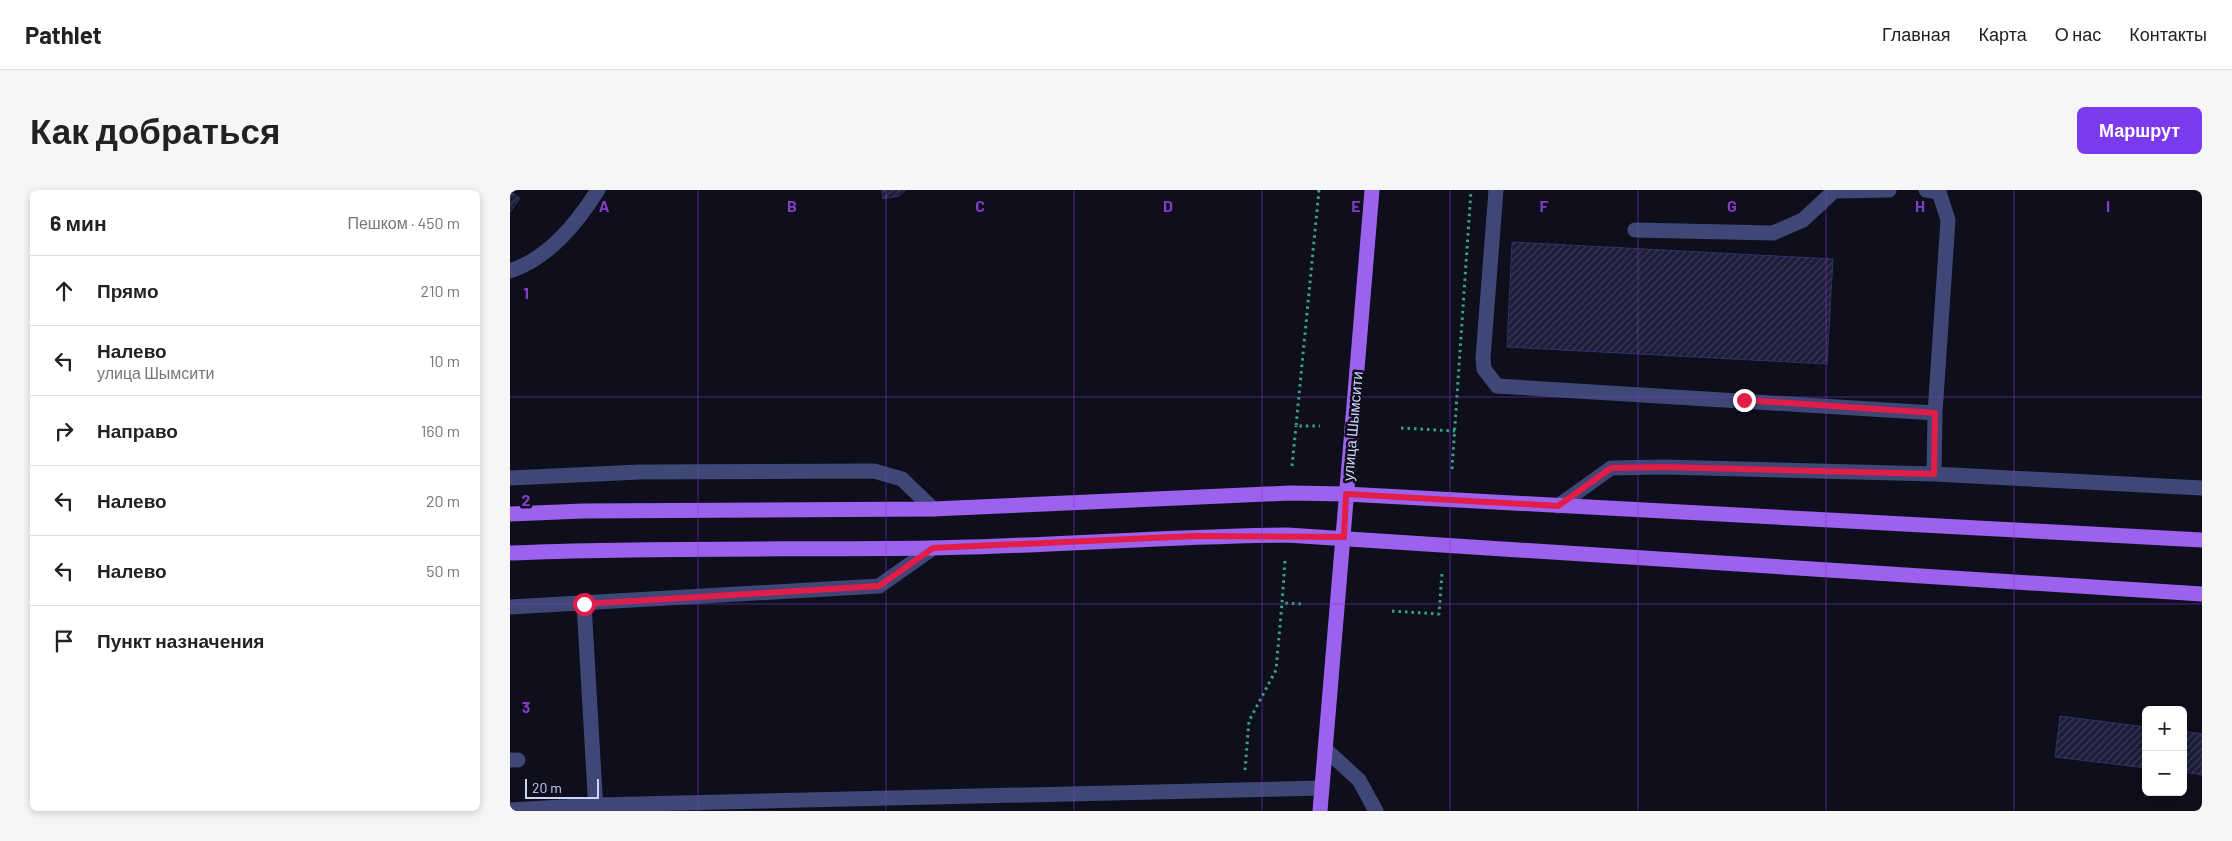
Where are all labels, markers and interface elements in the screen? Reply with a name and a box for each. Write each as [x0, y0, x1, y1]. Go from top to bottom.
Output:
text: Pathlet [25, 20, 102, 49]
text: Главная [1882, 23, 1951, 45]
text: Карта [1979, 23, 2027, 45]
text: О нас [2055, 23, 2101, 45]
text: Контакты [2129, 23, 2207, 45]
button: Маршрут [2077, 107, 2202, 154]
text: Как добраться [30, 109, 280, 151]
text: A [599, 196, 610, 215]
text: B [787, 196, 797, 215]
text: C [975, 196, 985, 215]
text: D [1163, 196, 1173, 215]
text: E [1351, 196, 1361, 215]
text: F [1540, 196, 1549, 215]
text: G [1727, 196, 1737, 215]
text: H [1915, 196, 1925, 215]
text: I [2106, 196, 2110, 215]
text: 6 мин [50, 210, 107, 235]
text: Пешком · 450 m [347, 213, 460, 232]
icon: ahead [50, 277, 78, 305]
text: Прямо [97, 279, 159, 302]
text: 210 m [421, 281, 460, 300]
text: 1 [523, 283, 529, 302]
text: Налево [97, 339, 167, 362]
icon: left [50, 347, 78, 375]
text: 10 m [429, 351, 460, 370]
text: улица Шымсити [97, 363, 215, 382]
street label: улица Шымсити [1338, 370, 1366, 482]
route end [1733, 389, 1756, 412]
icon: right [50, 417, 78, 445]
text: Направо [97, 419, 178, 442]
text: 160 m [421, 421, 460, 440]
icon: left [50, 487, 78, 515]
text: Налево [97, 489, 167, 512]
text: 2 [522, 490, 531, 509]
text: 20 m [426, 491, 460, 510]
icon: left [50, 557, 78, 585]
text: Налево [97, 559, 167, 582]
text: 50 m [426, 561, 460, 580]
route start [573, 593, 596, 616]
icon: arrive [50, 627, 78, 655]
text: Пункт назначения [97, 629, 264, 652]
text: 3 [522, 697, 530, 716]
map controls [2142, 706, 2187, 796]
button: + [2142, 706, 2187, 751]
button: − [2142, 751, 2187, 796]
scale bar [525, 776, 599, 799]
text: 20 m [532, 779, 562, 796]

